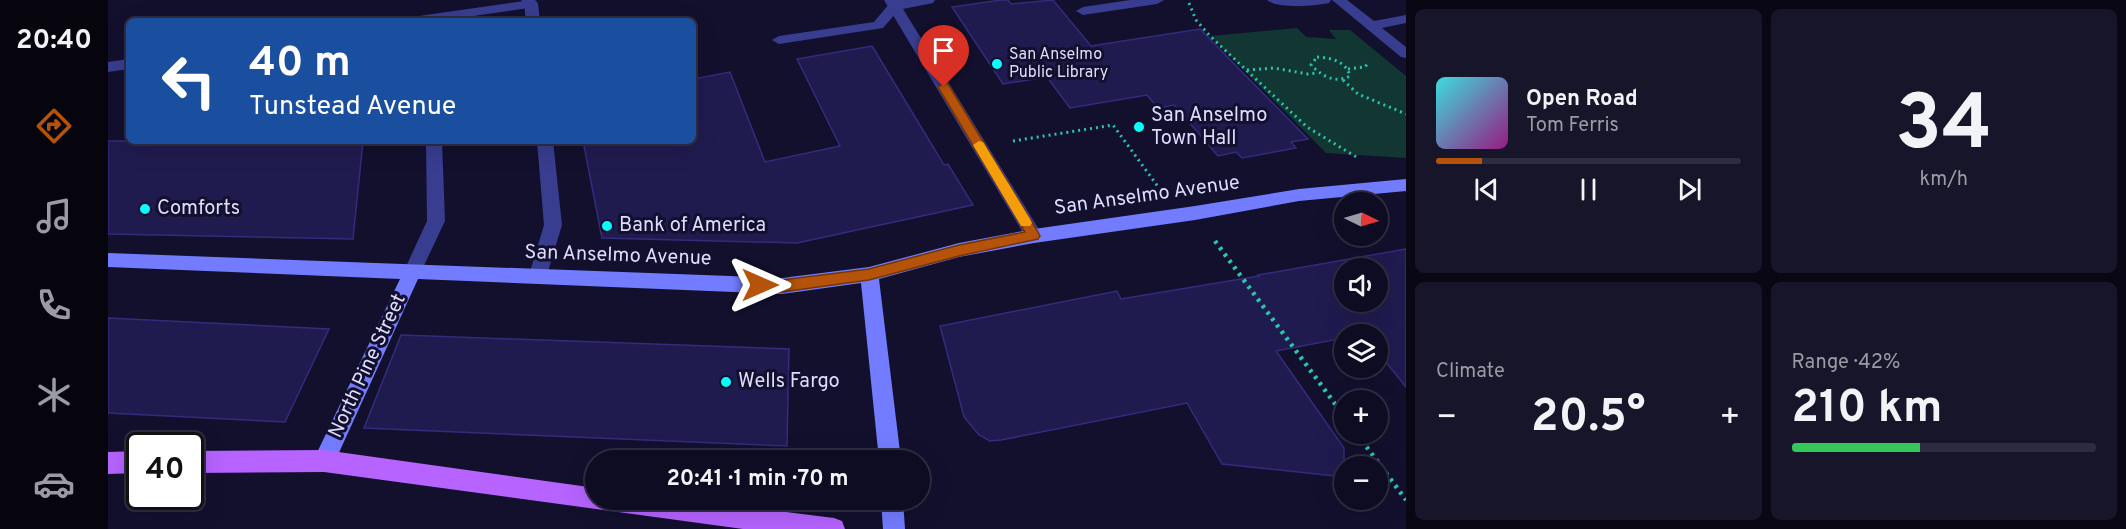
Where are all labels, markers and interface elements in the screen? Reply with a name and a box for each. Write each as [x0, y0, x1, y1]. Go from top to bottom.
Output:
text: 20:40 [16, 24, 92, 58]
pin [918, 25, 969, 87]
icon: arrive [927, 34, 960, 67]
text: 40 m [249, 38, 351, 91]
icon: left [150, 42, 228, 120]
place label: San Anselmo Public Library [1009, 45, 1108, 83]
marker: San Anselmo Public Library [990, 57, 1004, 71]
text: 34 [1895, 78, 1992, 177]
text: Open Road [1526, 86, 1638, 113]
text: Tunstead Avenue [249, 90, 456, 124]
place label: San Anselmo Town Hall [1151, 103, 1267, 152]
icon: directions [33, 105, 75, 147]
text: Tom Ferris [1526, 113, 1619, 139]
marker: San Anselmo Town Hall [1132, 120, 1146, 134]
text: km/h [1919, 167, 1968, 193]
street label: San Anselmo Avenue [1053, 170, 1241, 222]
icon: previous [1470, 173, 1503, 206]
icon: pause [1572, 173, 1605, 206]
icon: next [1673, 173, 1706, 206]
north arrow [1334, 192, 1388, 246]
map controls [1334, 192, 1388, 510]
icon: music [33, 195, 75, 237]
place label: Comforts [157, 196, 240, 222]
marker: Comforts [138, 202, 152, 216]
place label: Bank of America [619, 213, 766, 239]
marker: Bank of America [600, 219, 614, 233]
street label: San Anselmo Avenue [524, 240, 712, 272]
position arrow [728, 253, 792, 317]
button: sound [1334, 258, 1388, 312]
icon: phone [33, 284, 75, 326]
street label: North Pine Street [323, 290, 413, 442]
button: layers [1334, 324, 1388, 378]
text: Range · 42% [1792, 350, 1900, 376]
text: Climate [1436, 359, 1505, 385]
place label: Wells Fargo [738, 369, 840, 395]
icon: climate [33, 374, 75, 416]
marker: Wells Fargo [719, 375, 733, 389]
text: 210 km [1792, 381, 1943, 438]
button: + [1334, 390, 1388, 444]
text: 20.5° [1531, 390, 1645, 447]
text: − [1436, 398, 1457, 440]
text: + [1719, 398, 1740, 440]
speed limit sign: 40 [126, 432, 204, 510]
button: − [1334, 456, 1388, 510]
icon: car [33, 463, 75, 505]
text: 20:41 · 1 min · 70 m [666, 466, 849, 493]

